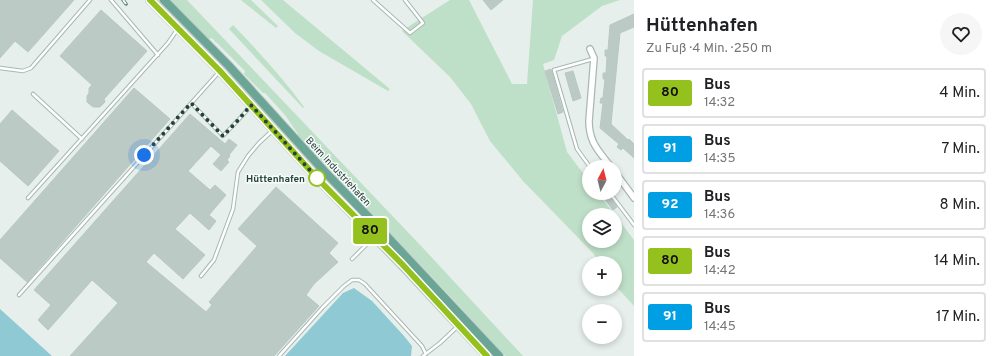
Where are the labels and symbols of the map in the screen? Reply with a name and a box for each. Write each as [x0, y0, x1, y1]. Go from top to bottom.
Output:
street label: Beim Industriehafen [302, 135, 373, 209]
your location [134, 145, 154, 165]
north arrow [582, 160, 622, 200]
marker: Hüttenhafen [308, 169, 326, 187]
place label: Hüttenhafen [246, 173, 305, 186]
line badge: 80 [352, 218, 388, 244]

